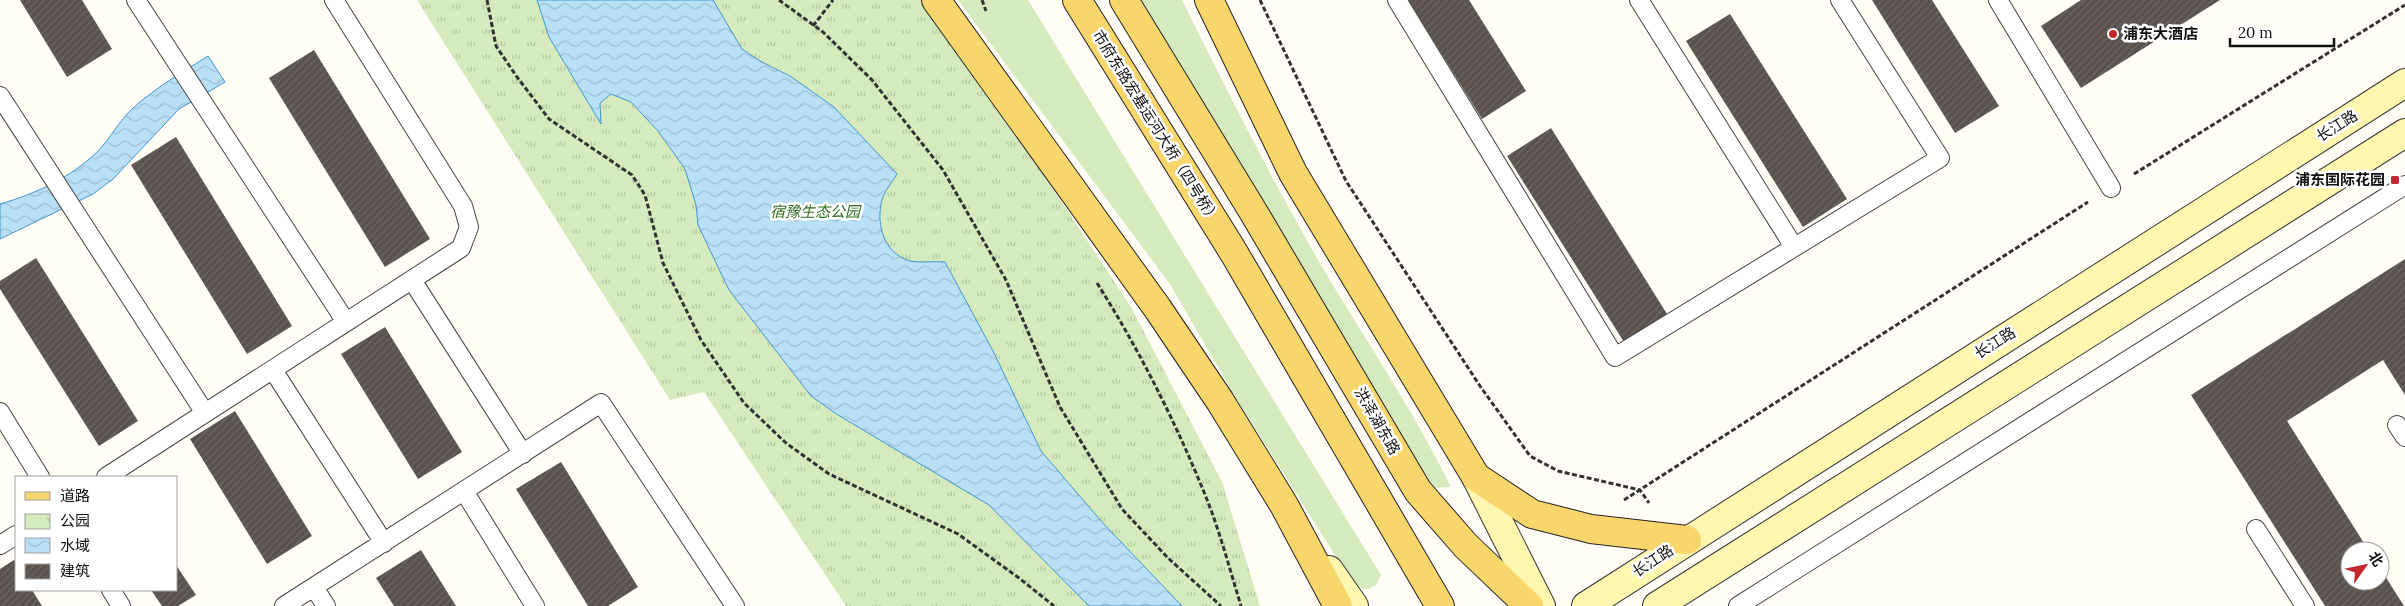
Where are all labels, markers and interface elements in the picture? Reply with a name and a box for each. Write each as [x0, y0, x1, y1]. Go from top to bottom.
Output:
scale bar [2230, 15, 2334, 47]
text: 20 m [2238, 23, 2273, 42]
place label: 浦东大酒店 [2123, 24, 2198, 43]
street label: 市府东路宏基运河大桥（四号桥） [1089, 26, 1224, 227]
marker: 浦东大酒店 [2107, 28, 2119, 40]
street label: 长江路 [2313, 106, 2361, 146]
place label: 浦东国际花园 [2295, 170, 2385, 189]
marker: 浦东国际花园 [2389, 174, 2401, 186]
park label: 宿豫生态公园 [770, 202, 862, 221]
street label: 长江路 [1971, 323, 2019, 363]
street label: 洪泽湖东路 [1350, 384, 1404, 458]
legend [15, 476, 178, 591]
text: 道路 [60, 486, 90, 505]
text: 公园 [60, 511, 90, 530]
text: 水域 [60, 536, 90, 555]
street label: 长江路 [1629, 540, 1677, 581]
north arrow [2340, 541, 2390, 591]
text: 北 [2365, 548, 2387, 570]
text: 建筑 [60, 561, 90, 580]

